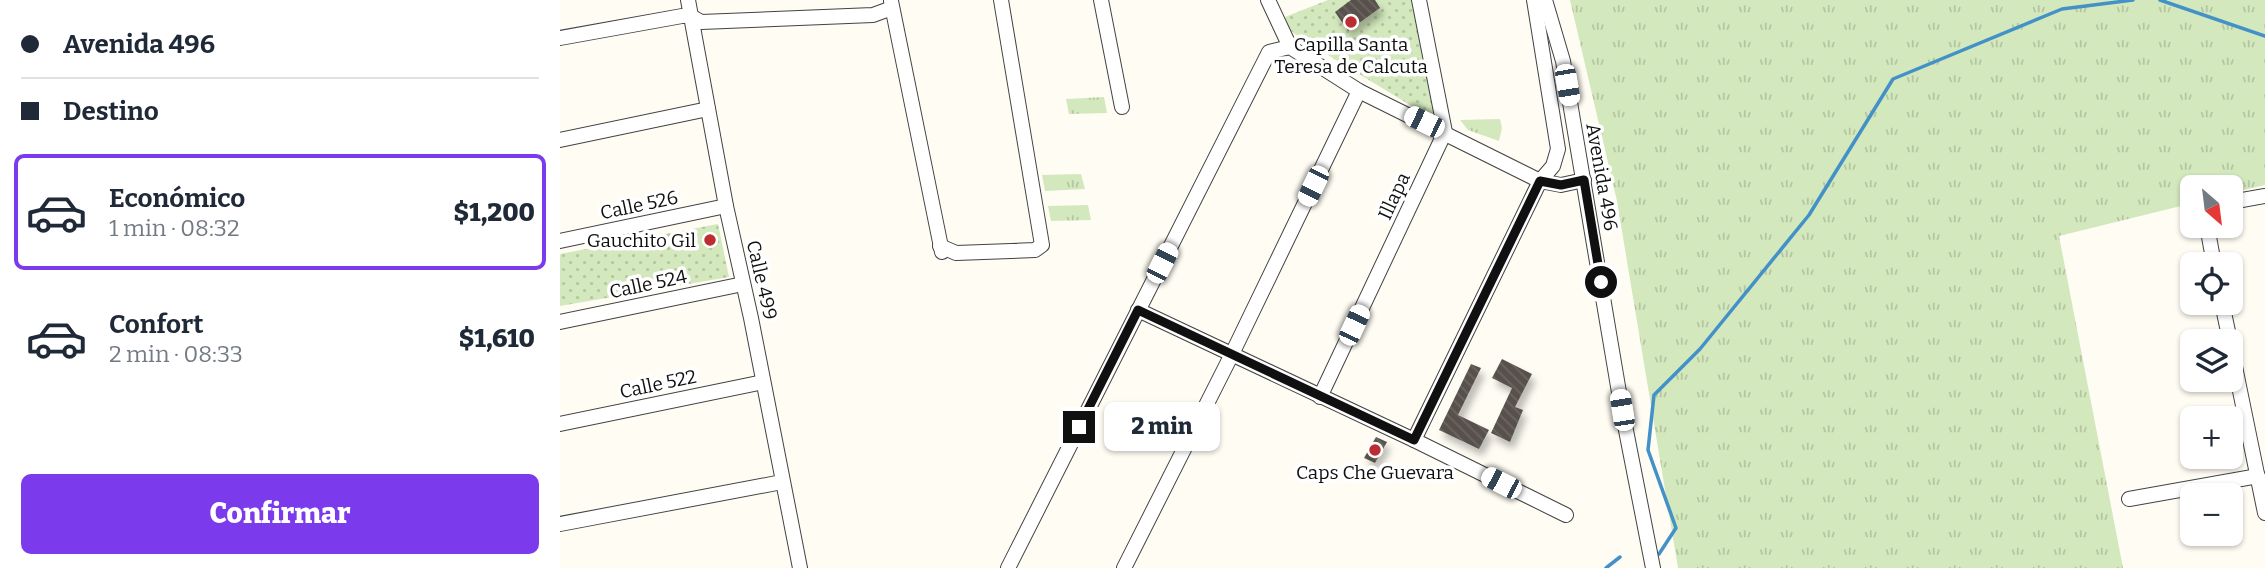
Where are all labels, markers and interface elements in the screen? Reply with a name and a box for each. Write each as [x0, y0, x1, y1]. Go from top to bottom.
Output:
marker: Capilla Santa Teresa de Calcuta [1343, 14, 1359, 30]
text: Avenida 496 [63, 29, 215, 60]
place label: Capilla Santa Teresa de Calcuta [1274, 33, 1428, 78]
car [1554, 62, 1581, 108]
text: Destino [63, 96, 159, 127]
car [1401, 103, 1448, 141]
street label: Avenida 496 [1581, 121, 1623, 233]
car [1295, 163, 1332, 209]
street label: Illapa [1373, 168, 1415, 223]
north arrow [2180, 175, 2244, 238]
map controls [2180, 175, 2243, 546]
icon: car [25, 181, 88, 244]
text: Económico [109, 183, 245, 214]
street label: Calle 526 [598, 186, 680, 224]
text: $1,200 [453, 197, 535, 228]
text: 1 min · 08:32 [109, 214, 239, 242]
place label: Gauchito Gil [587, 229, 696, 252]
marker: Gauchito Gil [702, 232, 718, 248]
street label: Calle 499 [742, 238, 782, 322]
car [1144, 240, 1181, 286]
button: locate [2180, 252, 2243, 315]
street label: Calle 524 [607, 265, 689, 303]
route start [1585, 266, 1617, 298]
car [1336, 302, 1373, 348]
icon: car [25, 307, 88, 370]
text: Confort [109, 309, 204, 340]
text: $1,610 [459, 323, 535, 354]
button: layers [2180, 329, 2243, 392]
text: 2 min · 08:33 [109, 340, 243, 368]
street label: Calle 522 [618, 365, 698, 403]
car [1609, 388, 1636, 432]
callout: 2 min [1104, 402, 1219, 452]
button: + [2180, 406, 2243, 469]
route end [1063, 411, 1095, 443]
text: 2 min [1131, 412, 1193, 440]
marker: Caps Che Guevara [1367, 442, 1383, 458]
place label: Caps Che Guevara [1296, 461, 1455, 484]
car [1478, 464, 1525, 502]
button: Confirmar [21, 474, 539, 554]
button: − [2180, 483, 2243, 546]

